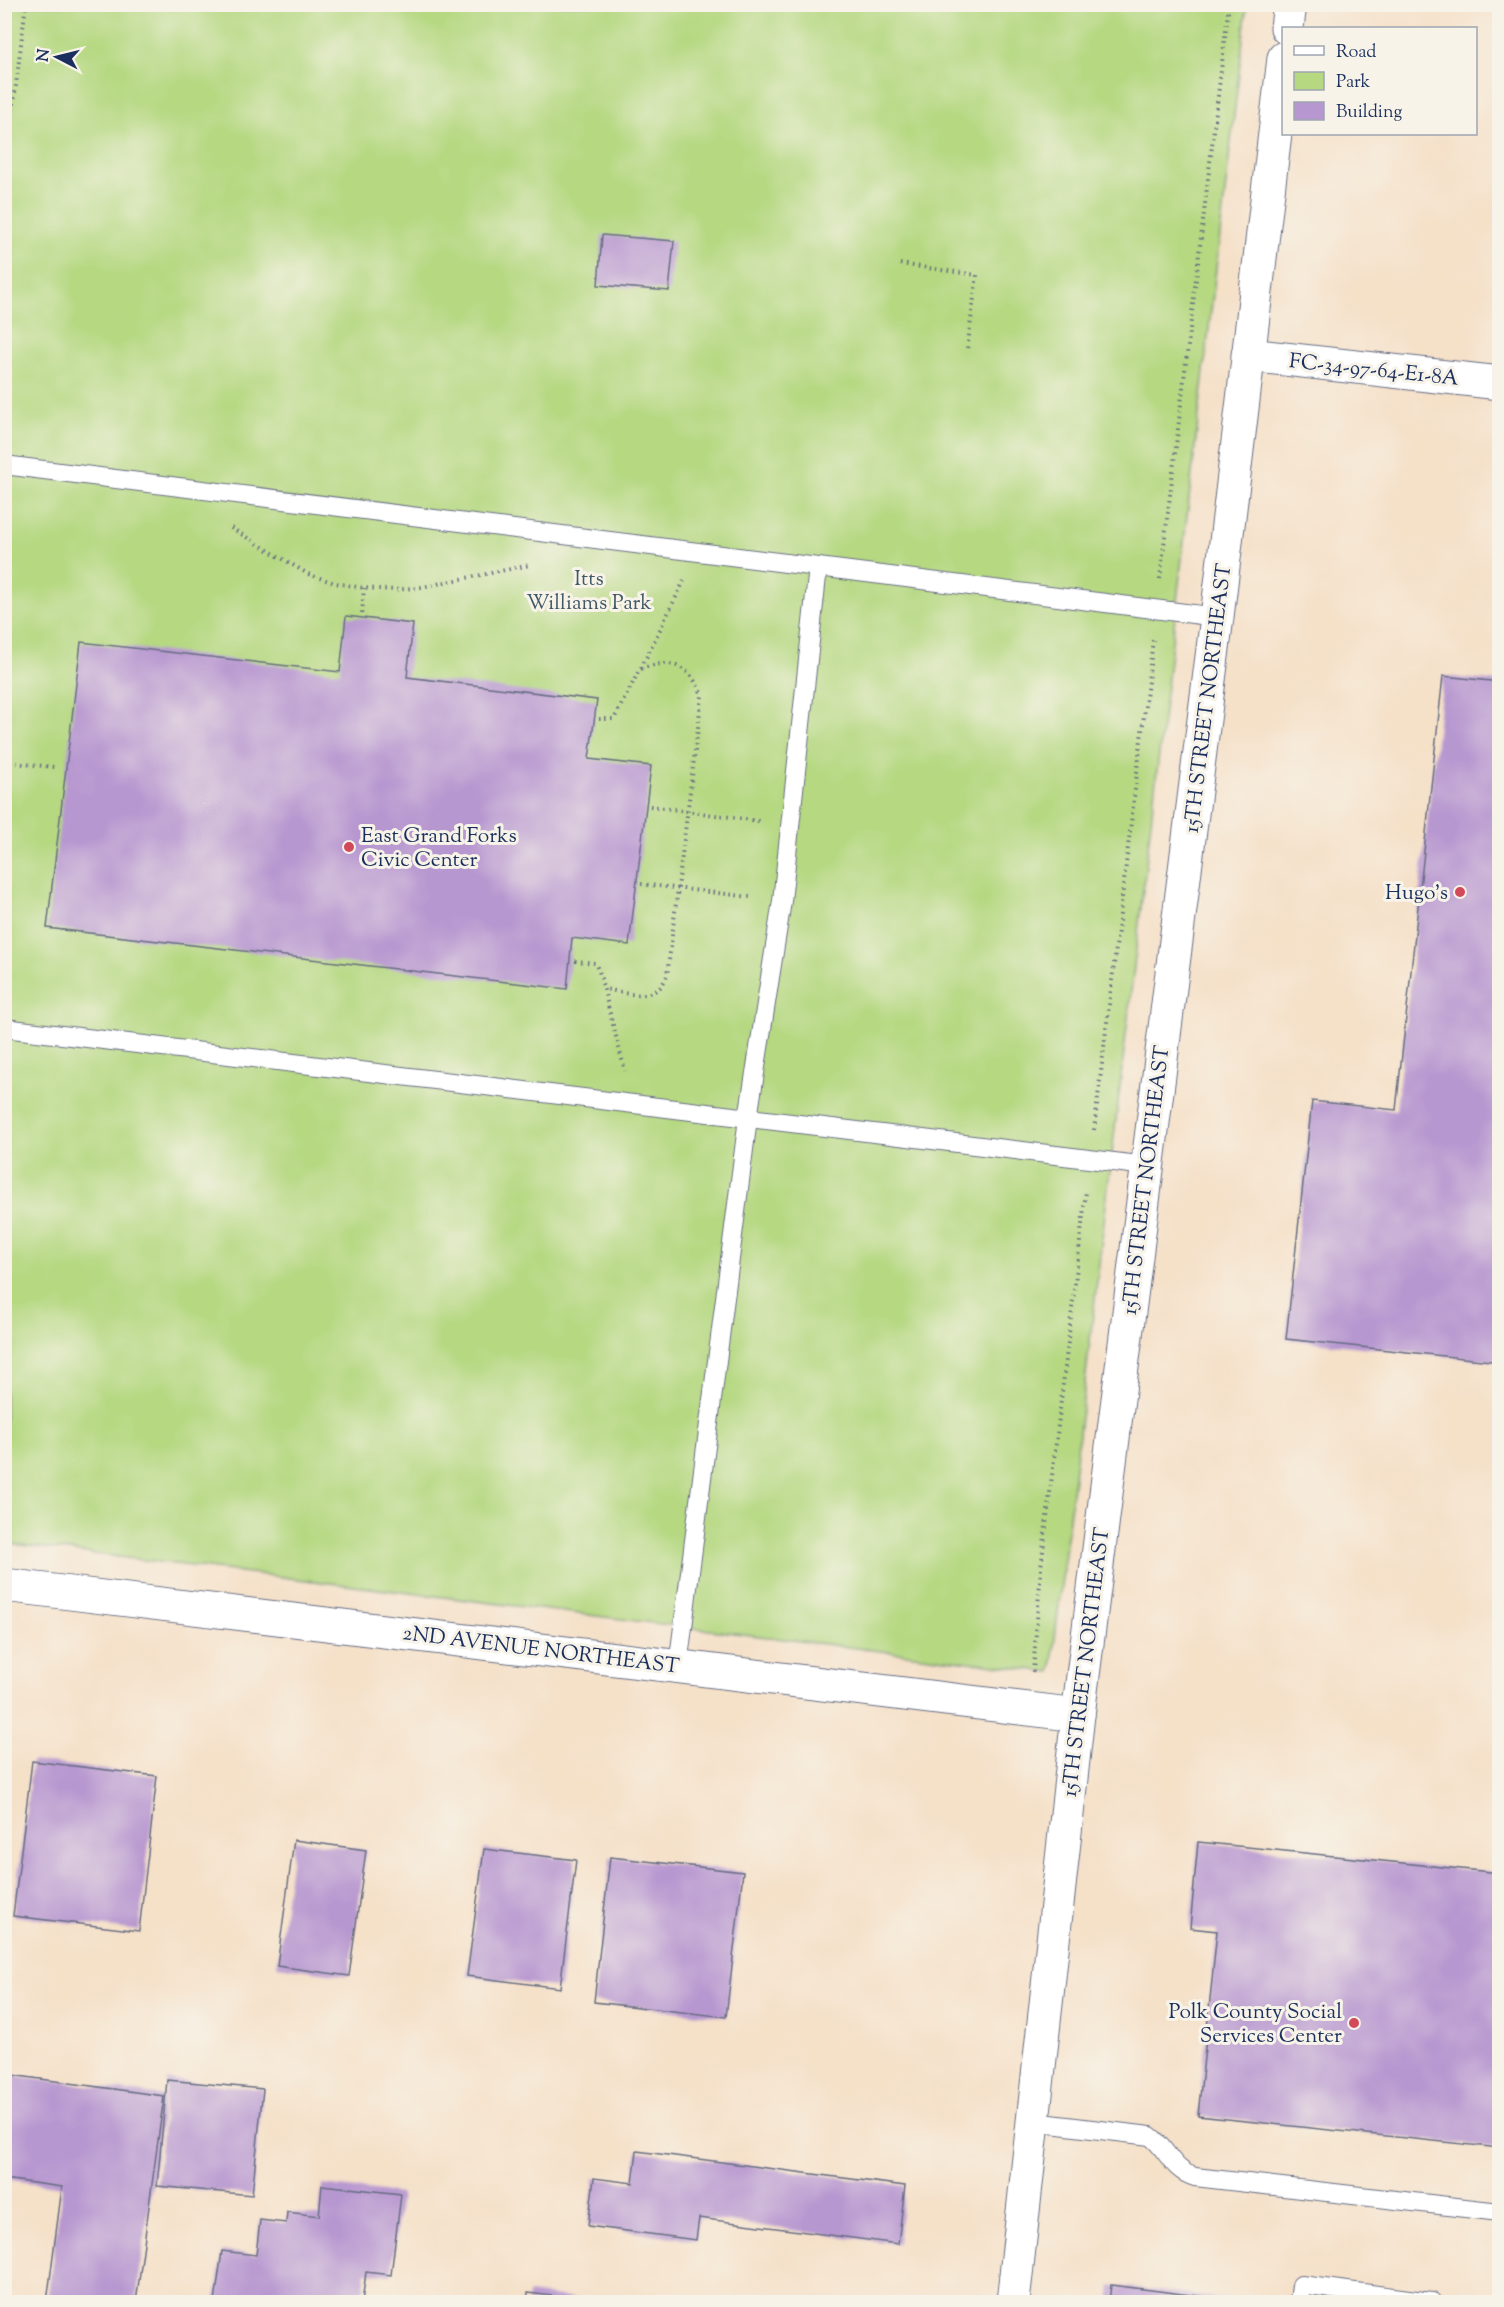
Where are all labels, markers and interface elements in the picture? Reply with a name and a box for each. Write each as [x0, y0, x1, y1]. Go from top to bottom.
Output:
north arrow [27, 27, 87, 87]
legend [1282, 27, 1477, 135]
text: Road [1336, 40, 1376, 66]
text: N [32, 48, 57, 63]
text: Park [1336, 70, 1371, 96]
text: Building [1336, 100, 1402, 126]
street label: FC-34-97-64-E1-8A [1288, 347, 1460, 395]
street label: 15TH STREET NORTHEAST [1178, 562, 1240, 835]
park label: Itts Williams Park [526, 565, 652, 619]
place label: East Grand Forks Civic Center [361, 822, 517, 876]
marker: East Grand Forks Civic Center [342, 840, 356, 854]
place label: Hugo's [1385, 879, 1448, 909]
marker: Hugo's [1453, 885, 1467, 899]
street label: 15TH STREET NORTHEAST [1116, 1044, 1178, 1317]
street label: 15TH STREET NORTHEAST [1056, 1526, 1118, 1799]
street label: 2ND AVENUE NORTHEAST [401, 1619, 681, 1683]
place label: Polk County Social Services Center [1168, 1998, 1342, 2052]
marker: Polk County Social Services Center [1347, 2016, 1361, 2030]

